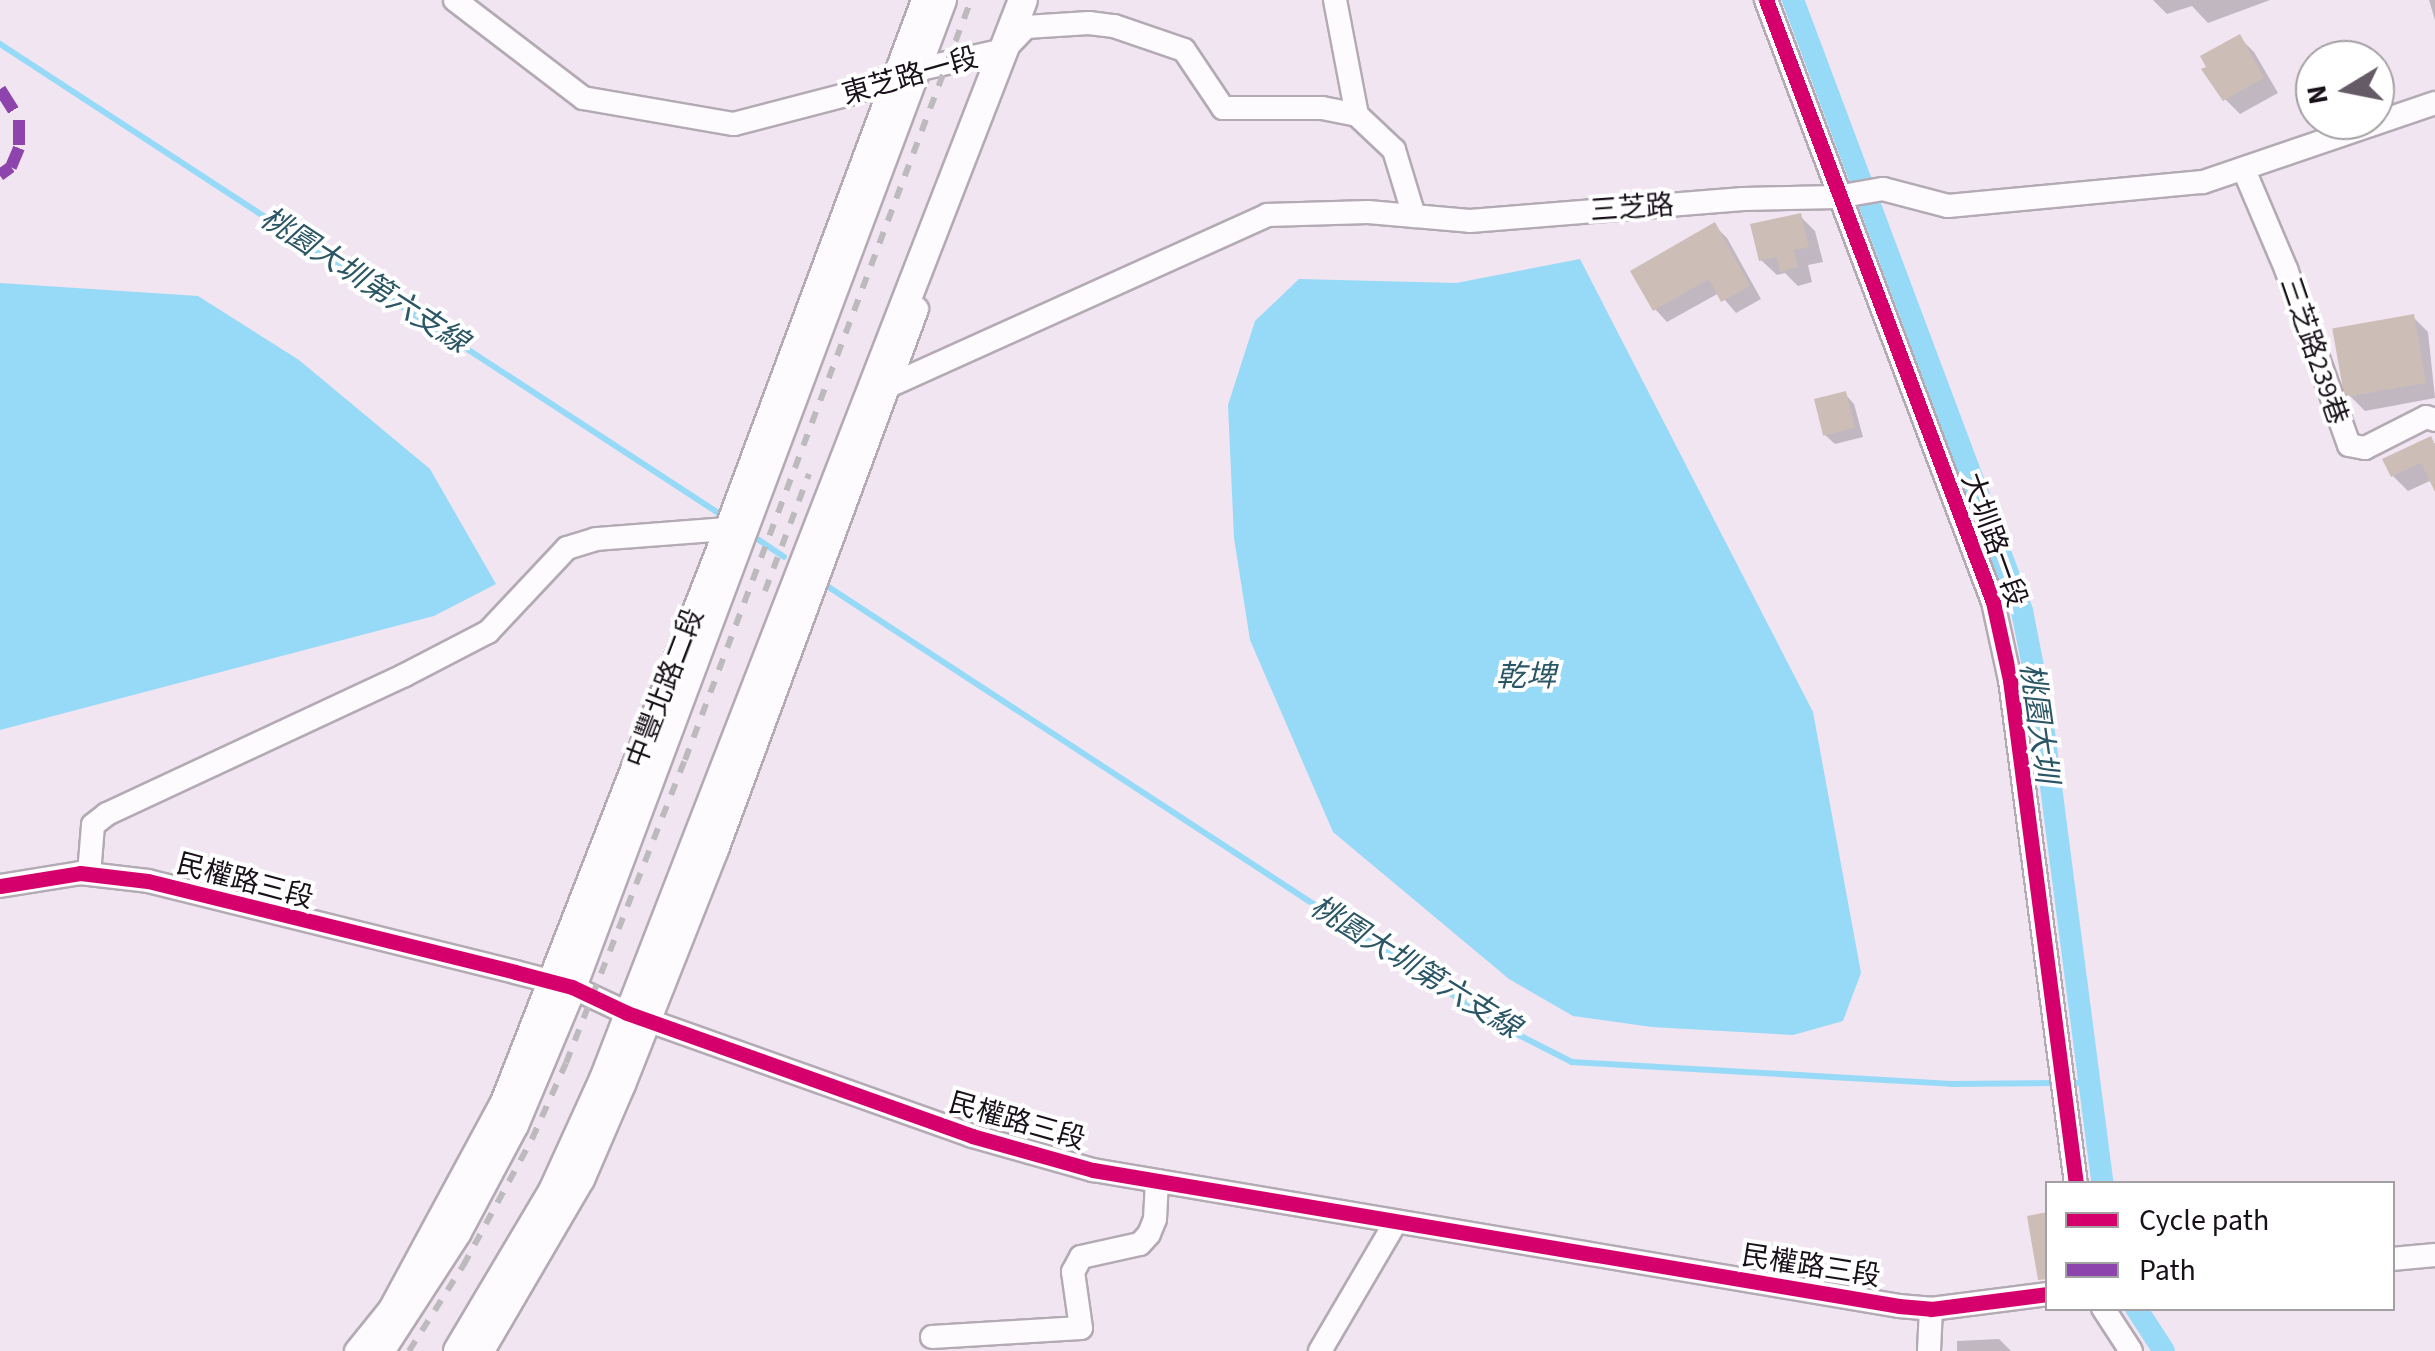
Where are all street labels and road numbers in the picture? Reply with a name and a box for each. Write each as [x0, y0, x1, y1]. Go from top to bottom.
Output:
street label: 東芝路一段 [838, 41, 982, 111]
street label: 三芝路 [1589, 188, 1675, 228]
street label: 三芝路239巷 [2273, 273, 2355, 429]
street label: 大圳路一段 [1954, 468, 2034, 612]
street label: 中豐北路二段 [619, 604, 711, 772]
street label: 民權路三段 [173, 847, 317, 915]
street label: 民權路三段 [945, 1086, 1089, 1156]
street label: 民權路三段 [1739, 1238, 1883, 1294]

